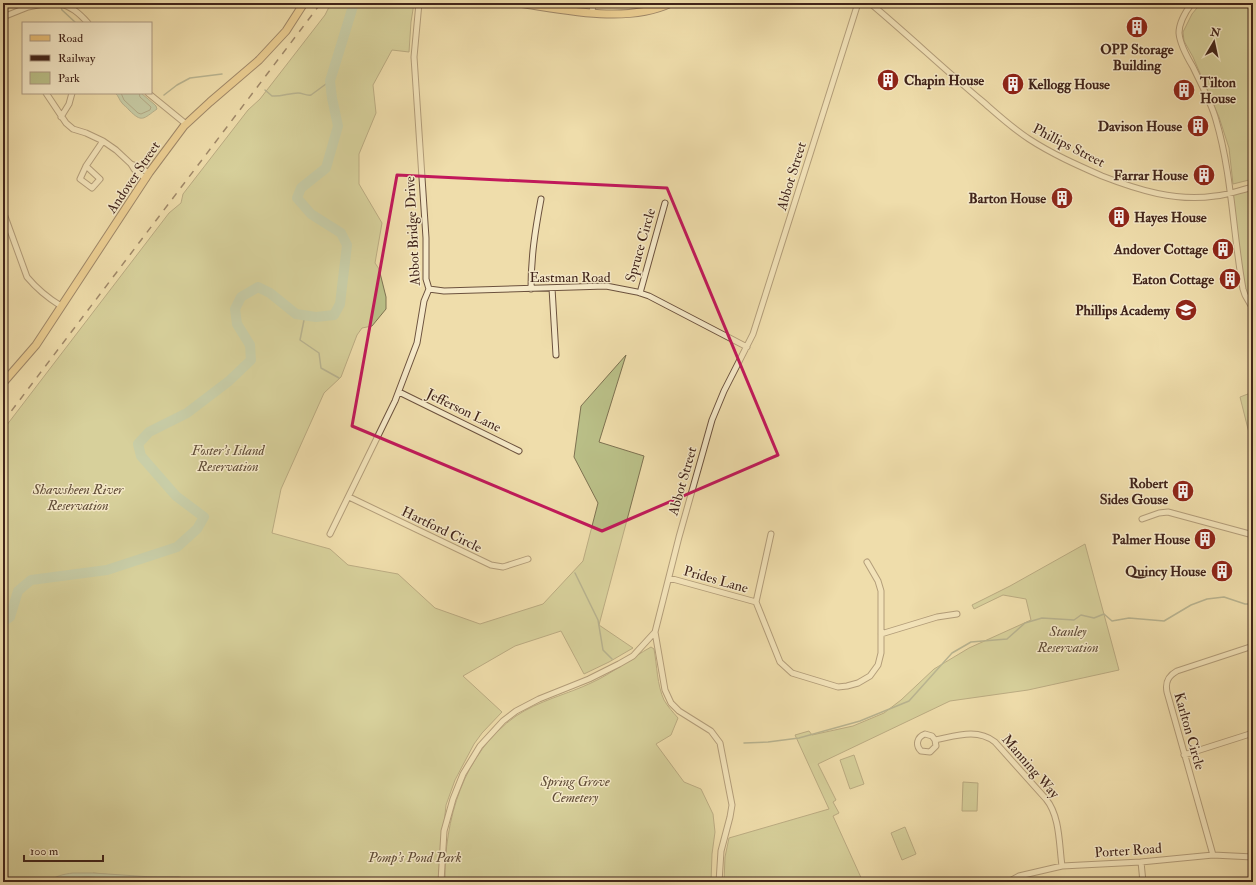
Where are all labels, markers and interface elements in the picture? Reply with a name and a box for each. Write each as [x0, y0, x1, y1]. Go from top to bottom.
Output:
building icon: OPP Storage Building [1124, 14, 1150, 40]
legend [22, 22, 152, 94]
north arrow [1194, 22, 1234, 62]
text: N [1209, 25, 1222, 40]
text: Road [58, 31, 83, 46]
place label: OPP Storage Building [1100, 41, 1174, 75]
text: Railway [58, 51, 96, 66]
building icon: Chapin House [875, 67, 901, 93]
text: Park [58, 71, 80, 86]
building icon: Kellogg House [1000, 71, 1026, 97]
place label: Chapin House [904, 72, 984, 90]
place label: Tilton House [1199, 74, 1237, 107]
place label: Kellogg House [1028, 76, 1110, 94]
building icon: Tilton House [1171, 77, 1197, 103]
building icon: Davison House [1185, 113, 1211, 139]
place label: Davison House [1098, 118, 1182, 135]
street label: Phillips Street [1029, 120, 1108, 172]
street label: Andover Street [103, 138, 164, 217]
street label: Abbot Street [773, 139, 810, 213]
building icon: Farrar House [1191, 162, 1217, 188]
place label: Farrar House [1114, 167, 1188, 184]
street label: Abbot Bridge Drive [401, 176, 424, 287]
building icon: Barton House [1049, 185, 1075, 211]
place label: Barton House [969, 190, 1046, 207]
building icon: Hayes House [1106, 204, 1132, 230]
street label: Spruce Circle [622, 206, 660, 284]
place label: Hayes House [1134, 209, 1207, 227]
building icon: Andover Cottage [1210, 236, 1236, 262]
place label: Andover Cottage [1113, 241, 1208, 259]
building icon: Eaton Cottage [1217, 266, 1243, 292]
street label: Eastman Road [529, 269, 611, 286]
place label: Eaton Cottage [1132, 271, 1214, 289]
school or university icon: Phillips Academy [1173, 297, 1199, 323]
place label: Phillips Academy [1075, 302, 1171, 320]
street label: Jefferson Lane [423, 385, 504, 436]
park label: Foster's Island Reservation [191, 442, 266, 475]
street label: Abbot Street [664, 444, 701, 518]
place label: Robert Sides Gouse [1100, 475, 1168, 508]
building icon: Robert Sides Gouse [1170, 478, 1196, 504]
park label: Shawsheen River Reservation [32, 481, 124, 514]
street label: Hartford Circle [399, 503, 485, 556]
building icon: Palmer House [1192, 526, 1218, 552]
place label: Palmer House [1112, 531, 1190, 548]
building icon: Quincy House [1209, 558, 1235, 584]
street label: Prides Lane [682, 562, 750, 597]
place label: Quincy House [1125, 563, 1206, 581]
park label: Stanley Reservation [1036, 623, 1099, 656]
street label: Karlton Circle [1170, 691, 1209, 772]
street label: Manning Way [997, 731, 1064, 803]
park label: Spring Grove Cemetery [539, 773, 610, 806]
scale bar [24, 837, 103, 863]
street label: Porter Road [1094, 840, 1162, 861]
text: 100 m [30, 844, 59, 859]
park label: Pomp's Pond Park [367, 849, 462, 866]

